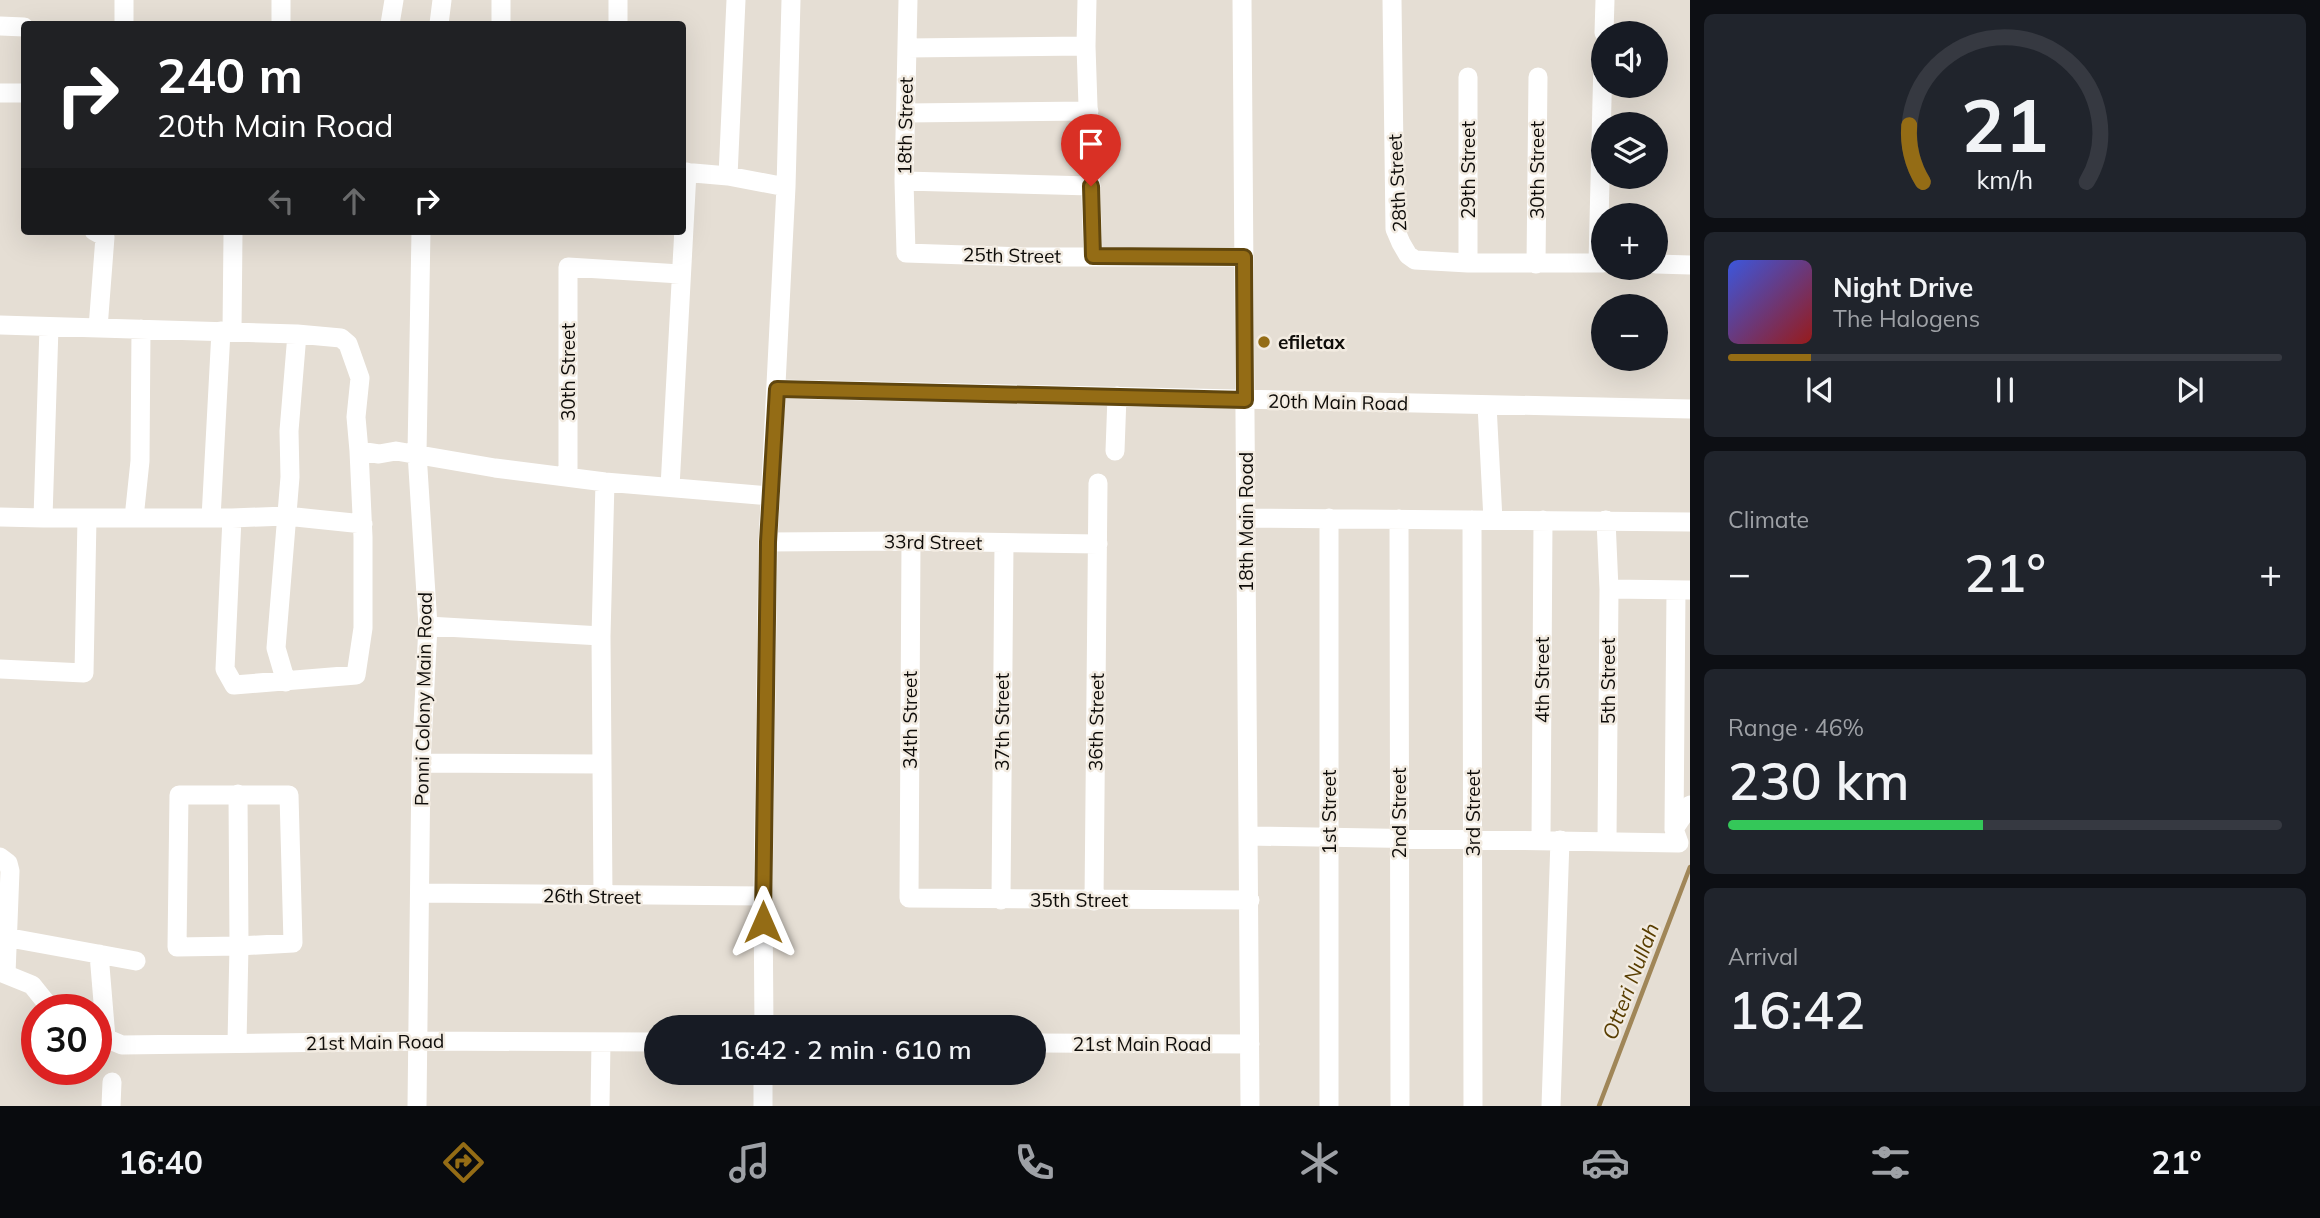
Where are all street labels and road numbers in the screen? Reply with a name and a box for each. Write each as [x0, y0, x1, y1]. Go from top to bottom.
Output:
street label: 18th Street [892, 76, 918, 175]
street label: 29th Street [1456, 121, 1480, 219]
street label: 30th Street [1525, 121, 1549, 219]
street label: 28th Street [1382, 133, 1412, 233]
street label: 25th Street [963, 242, 1062, 268]
street label: 30th Street [556, 323, 580, 421]
street label: 20th Main Road [1268, 389, 1408, 415]
street label: 18th Main Road [1234, 452, 1258, 592]
street label: 33rd Street [884, 529, 983, 555]
street label: Ponni Colony Main Road [409, 592, 437, 806]
street label: 4th Street [1530, 636, 1554, 723]
street label: 5th Street [1596, 637, 1620, 724]
street label: 34th Street [898, 671, 922, 769]
street label: 36th Street [1083, 672, 1109, 771]
street label: 37th Street [990, 673, 1014, 771]
street label: 2nd Street [1387, 767, 1411, 859]
street label: 1st Street [1317, 769, 1341, 854]
street label: 3rd Street [1461, 769, 1485, 857]
street label: 26th Street [543, 883, 642, 909]
street label: 35th Street [1030, 888, 1128, 912]
street label: 21st Main Road [305, 1029, 445, 1055]
street label: 21st Main Road [1073, 1032, 1211, 1056]

